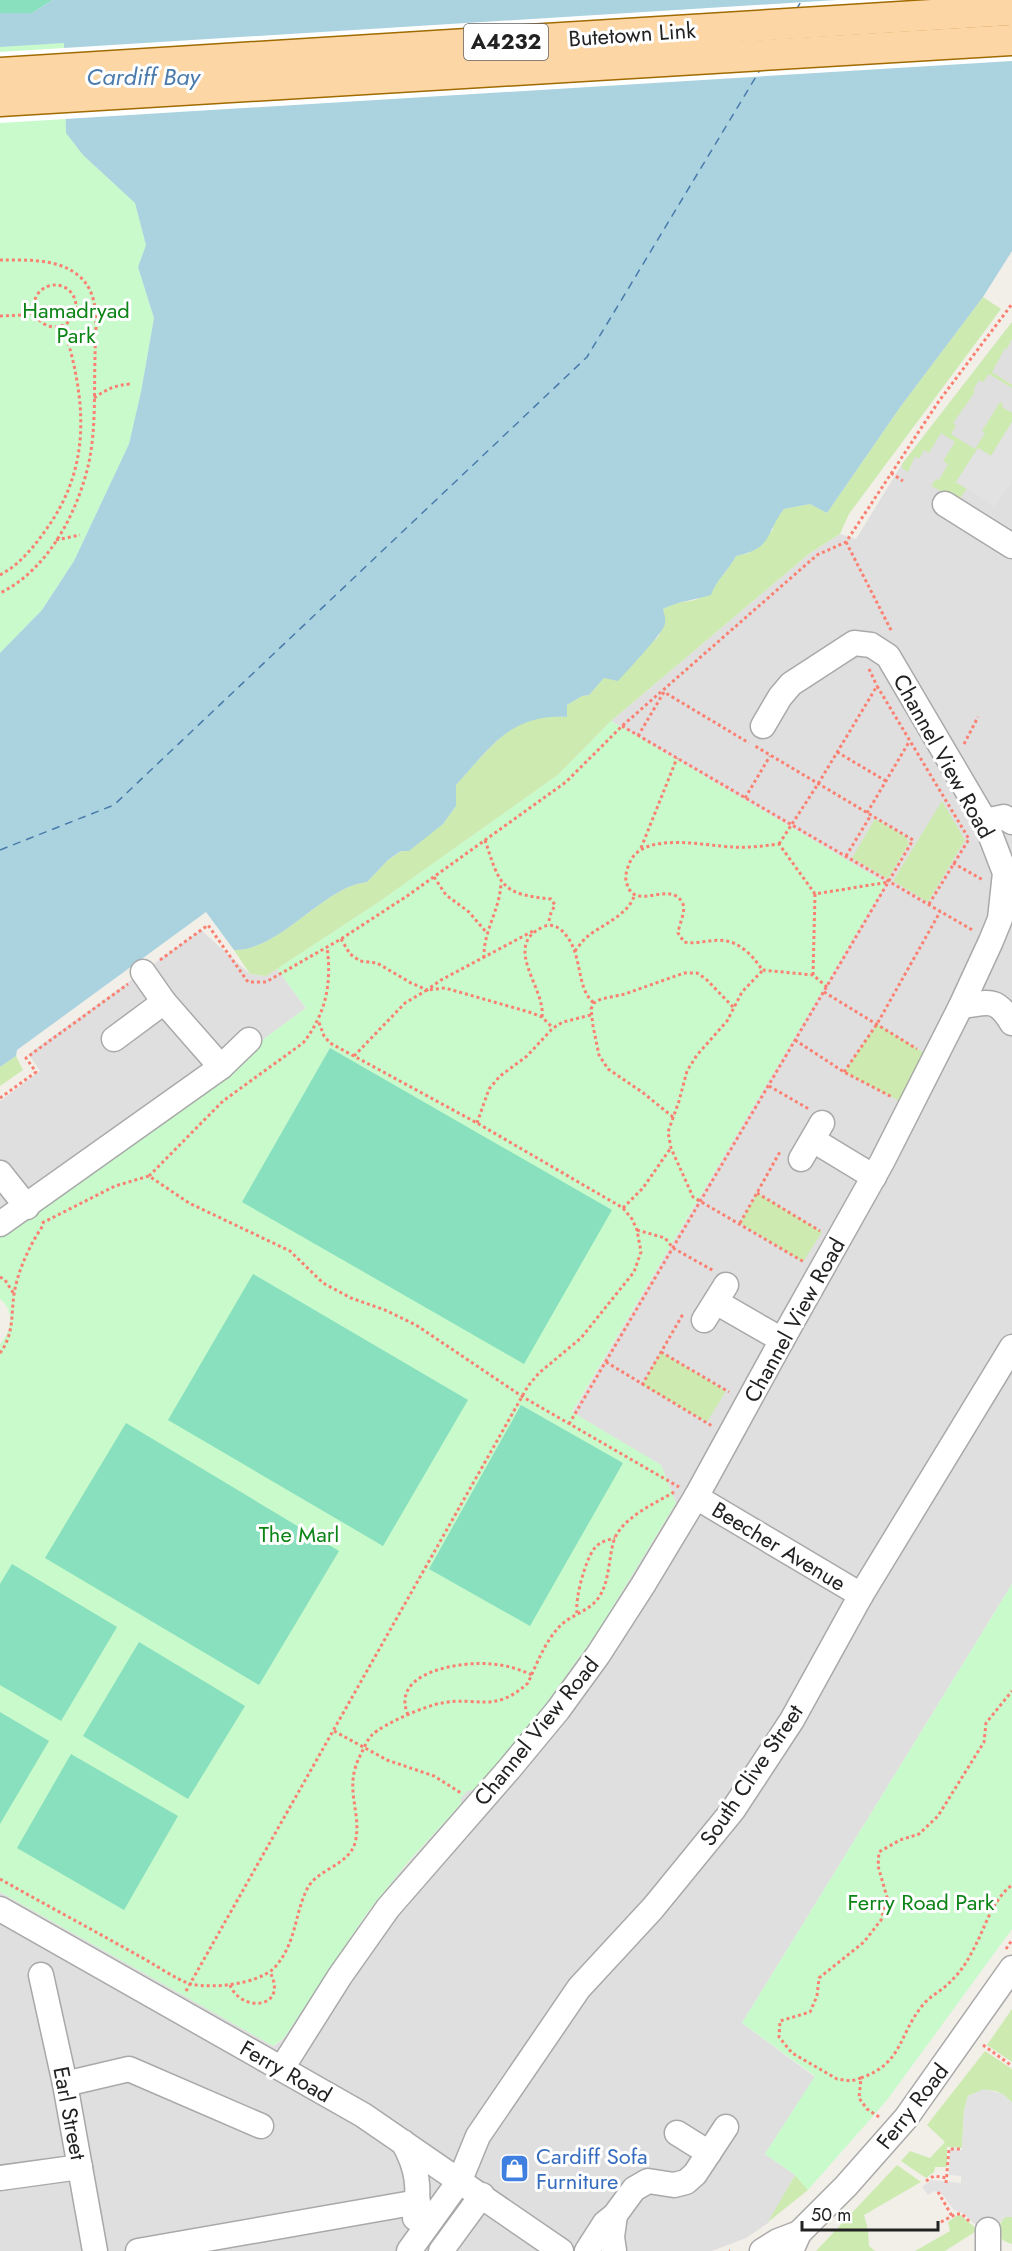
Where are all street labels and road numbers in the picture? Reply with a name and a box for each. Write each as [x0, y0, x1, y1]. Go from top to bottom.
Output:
street label: Butetown Link [567, 14, 697, 54]
road number: A4232 [464, 24, 548, 60]
street label: Channel View Road [886, 668, 1002, 844]
street label: Channel View Road [736, 1232, 852, 1408]
street label: Beecher Avenue [706, 1493, 852, 1599]
street label: Channel View Road [466, 1650, 606, 1812]
street label: South Clive Street [692, 1697, 811, 1852]
street label: Ferry Road [234, 2032, 338, 2110]
street label: Ferry Road [868, 2056, 956, 2156]
street label: Earl Street [45, 2064, 95, 2163]

